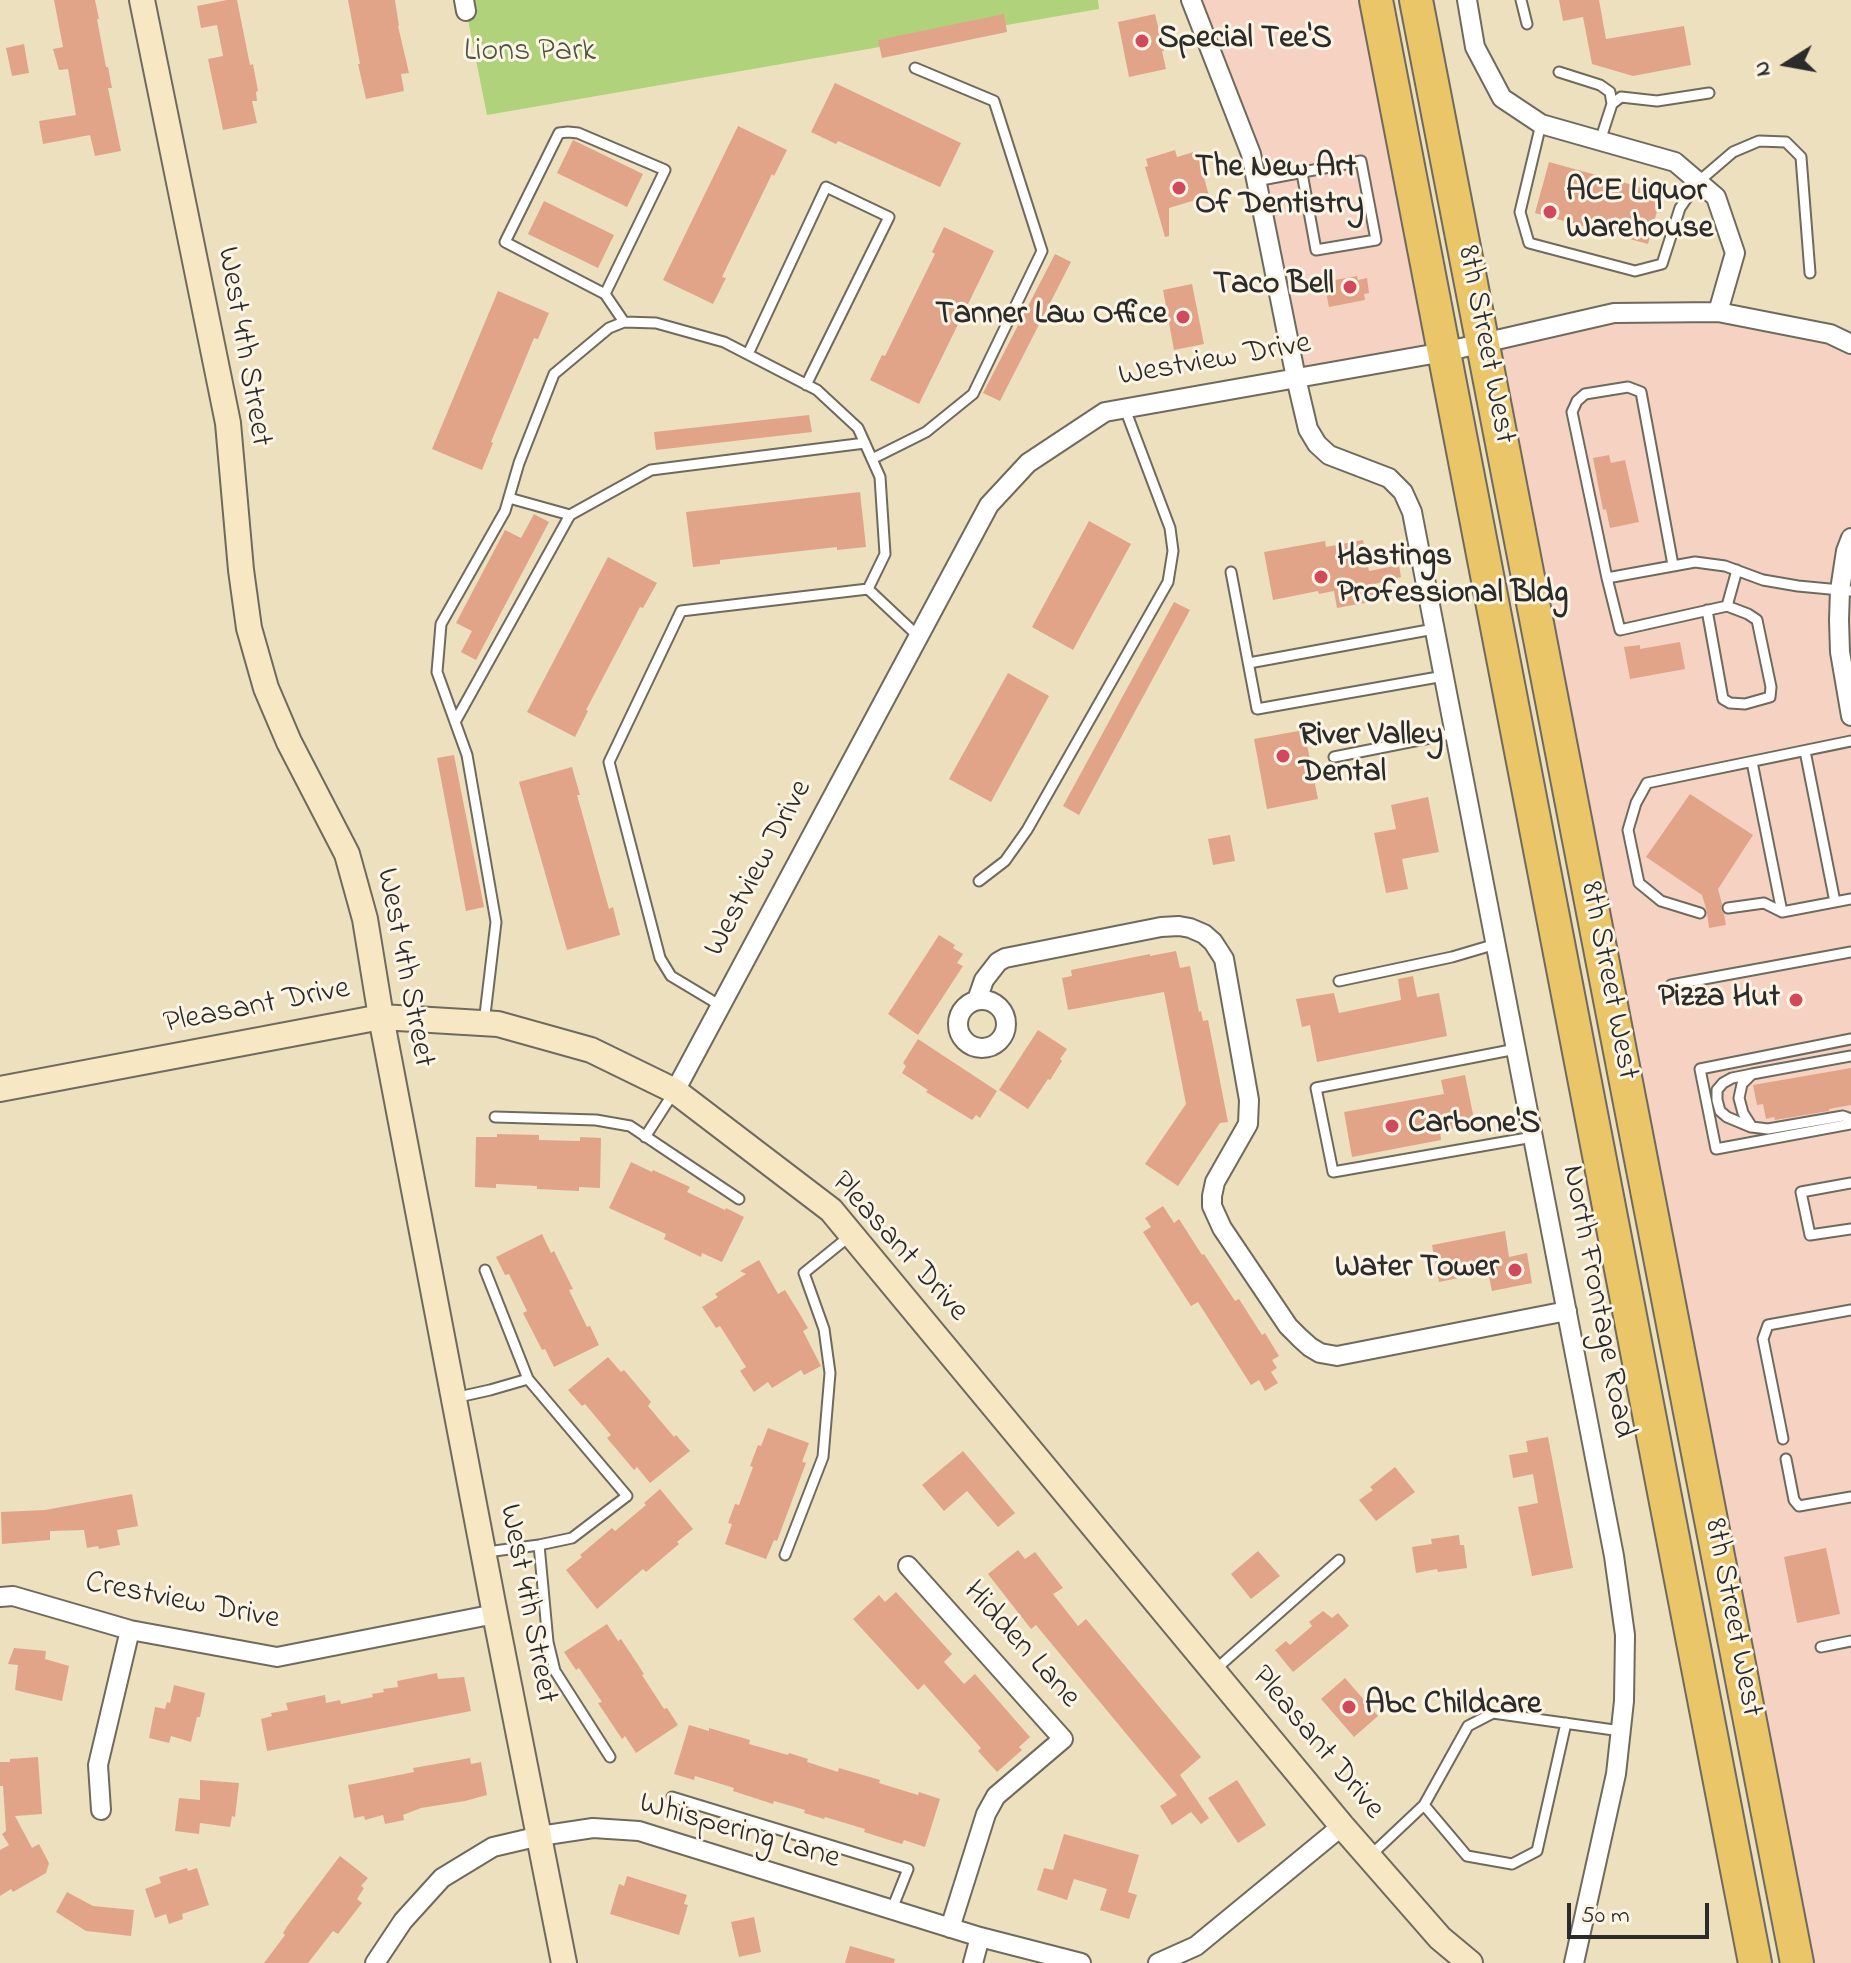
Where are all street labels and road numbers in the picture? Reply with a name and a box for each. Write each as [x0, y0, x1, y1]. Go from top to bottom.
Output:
street label: 8th Street West [1446, 243, 1522, 447]
street label: West 4th Street [206, 244, 278, 450]
street label: Westview Drive [1116, 326, 1314, 398]
street label: Westview Drive [697, 774, 823, 964]
street label: West 4th Street [365, 865, 441, 1071]
street label: 8th Street West [1569, 879, 1645, 1083]
street label: Pleasant Drive [161, 971, 353, 1045]
street label: North Frontage Road [1551, 1162, 1641, 1442]
street label: Pleasant Drive [821, 1165, 975, 1331]
street label: West 4th Street [488, 1501, 564, 1707]
street label: 8th Street West [1693, 1516, 1769, 1720]
street label: Crestview Drive [82, 1565, 282, 1641]
street label: Hidden Lane [953, 1575, 1087, 1717]
street label: Pleasant Drive [1241, 1659, 1391, 1829]
street label: Whispering Lane [634, 1786, 844, 1880]

